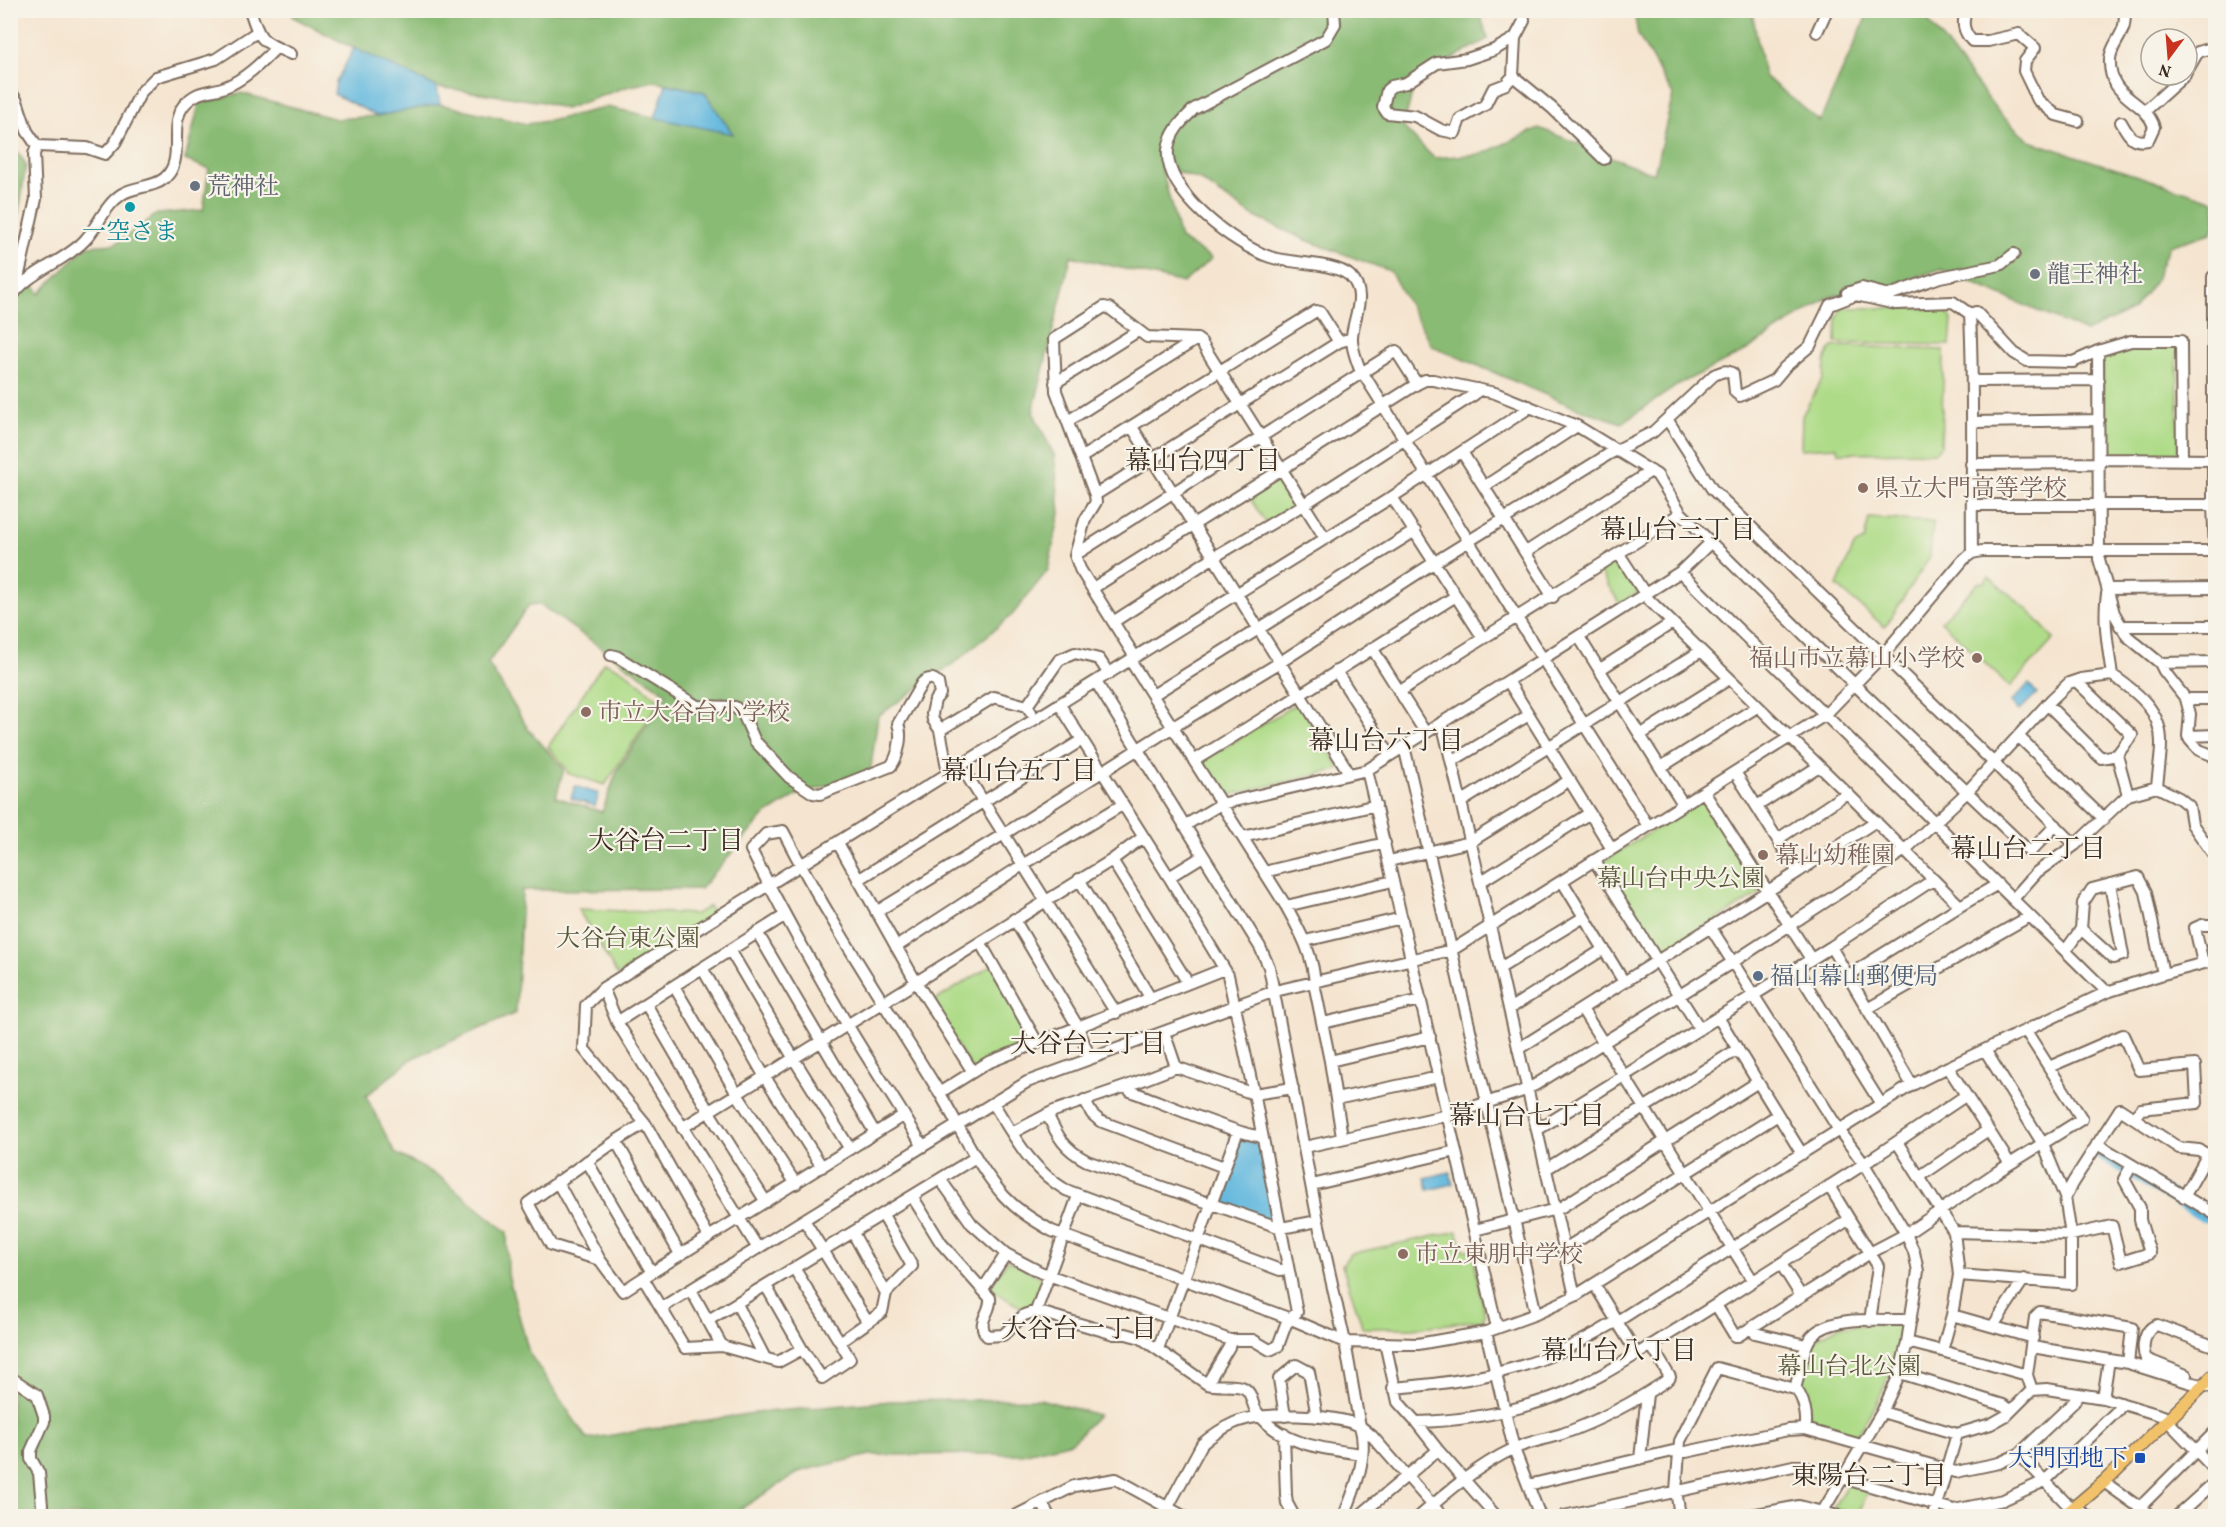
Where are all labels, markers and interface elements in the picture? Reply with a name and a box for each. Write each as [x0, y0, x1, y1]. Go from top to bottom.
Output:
north arrow [2139, 27, 2199, 87]
text: N [2156, 57, 2174, 82]
place label: 荒神社 [207, 171, 279, 205]
marker: 荒神社 [188, 179, 202, 193]
marker: 一空さま [123, 200, 137, 214]
place label: 一空さま [82, 216, 178, 250]
place label: 龍王神社 [2047, 259, 2143, 293]
marker: 龍王神社 [2028, 267, 2042, 281]
district label: 幕山台四丁目 [1125, 444, 1281, 480]
place label: 県立大門高等学校 [1875, 473, 2067, 507]
marker: 県立大門高等学校 [1856, 481, 1870, 495]
district label: 幕山台三丁目 [1600, 513, 1756, 549]
place label: 福山市立幕山小学校 [1749, 643, 1965, 677]
marker: 福山市立幕山小学校 [1970, 651, 1984, 665]
place label: 市立大谷台小学校 [598, 697, 790, 731]
marker: 市立大谷台小学校 [579, 705, 593, 719]
district label: 幕山台六丁目 [1308, 724, 1464, 760]
district label: 幕山台五丁目 [941, 754, 1097, 790]
district label: 大谷台二丁目 [588, 824, 744, 860]
district label: 幕山台二丁目 [1950, 832, 2106, 868]
place label: 幕山幼稚園 [1775, 840, 1895, 874]
marker: 幕山幼稚園 [1756, 848, 1770, 862]
park label: 幕山台中央公園 [1597, 863, 1765, 897]
park label: 大谷台東公園 [556, 923, 700, 957]
place label: 福山幕山郵便局 [1770, 961, 1938, 995]
marker: 福山幕山郵便局 [1751, 969, 1765, 983]
district label: 大谷台三丁目 [1010, 1027, 1166, 1063]
district label: 幕山台七丁目 [1449, 1099, 1605, 1135]
place label: 市立東朋中学校 [1415, 1239, 1583, 1273]
marker: 市立東朋中学校 [1396, 1247, 1410, 1261]
district label: 大谷台一丁目 [1001, 1312, 1157, 1348]
district label: 幕山台八丁目 [1541, 1334, 1697, 1370]
park label: 幕山台北公園 [1777, 1351, 1921, 1385]
place label: 大門団地下 [2008, 1443, 2128, 1477]
marker: 大門団地下 [2133, 1451, 2147, 1465]
district label: 東陽台二丁目 [1791, 1459, 1947, 1495]

